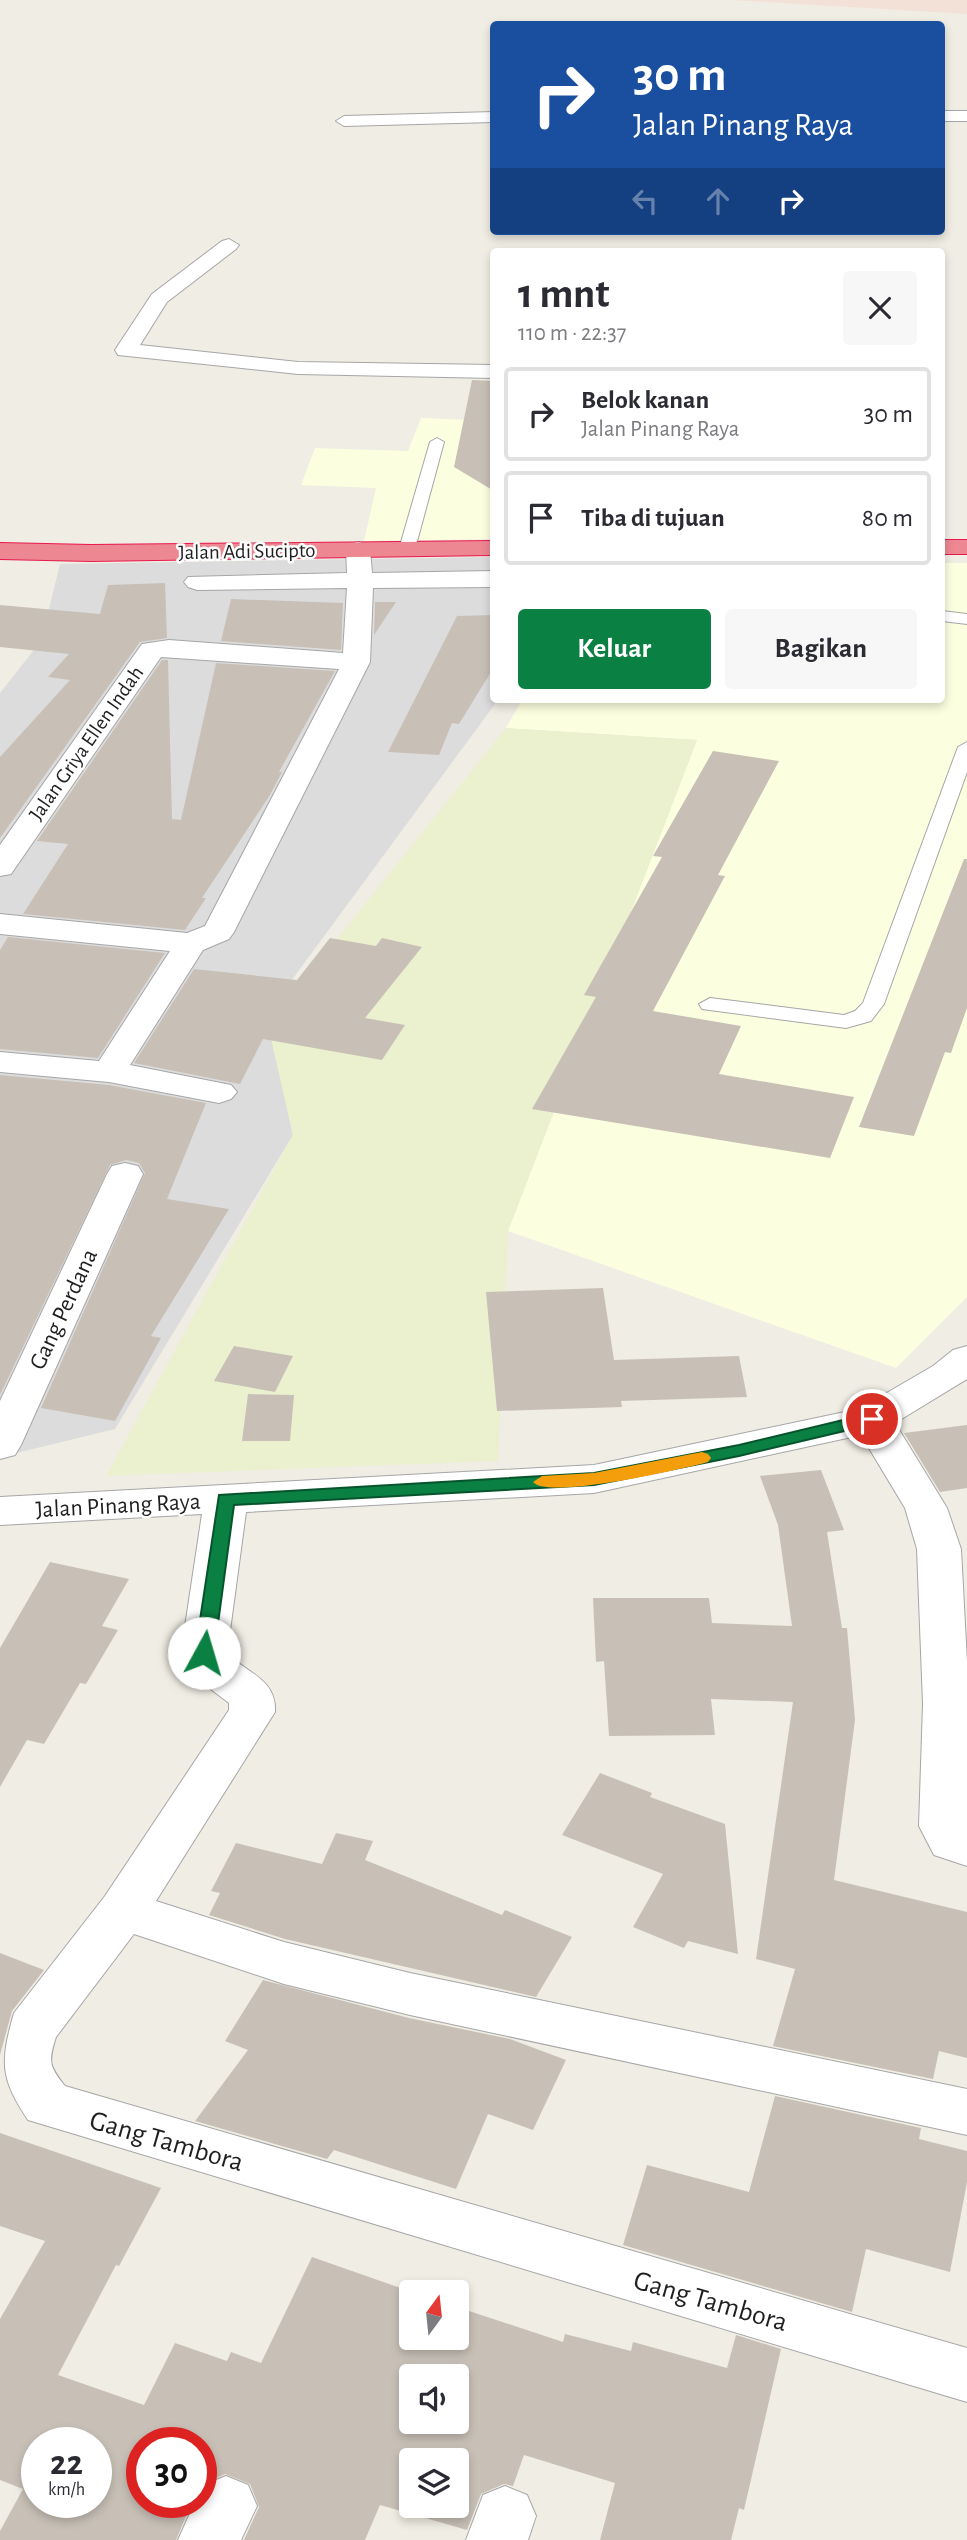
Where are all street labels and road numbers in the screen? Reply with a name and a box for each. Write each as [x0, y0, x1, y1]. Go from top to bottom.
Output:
street label: Jalan Adi Sucipto [178, 540, 316, 563]
street label: Jalan Griya Ellen Indah [25, 662, 147, 824]
street label: Gang Perdana [26, 1245, 102, 1373]
street label: Jalan Pinang Raya [35, 1490, 201, 1522]
street label: Gang Tambora [86, 2107, 246, 2177]
street label: Gang Tambora [630, 2267, 790, 2337]

